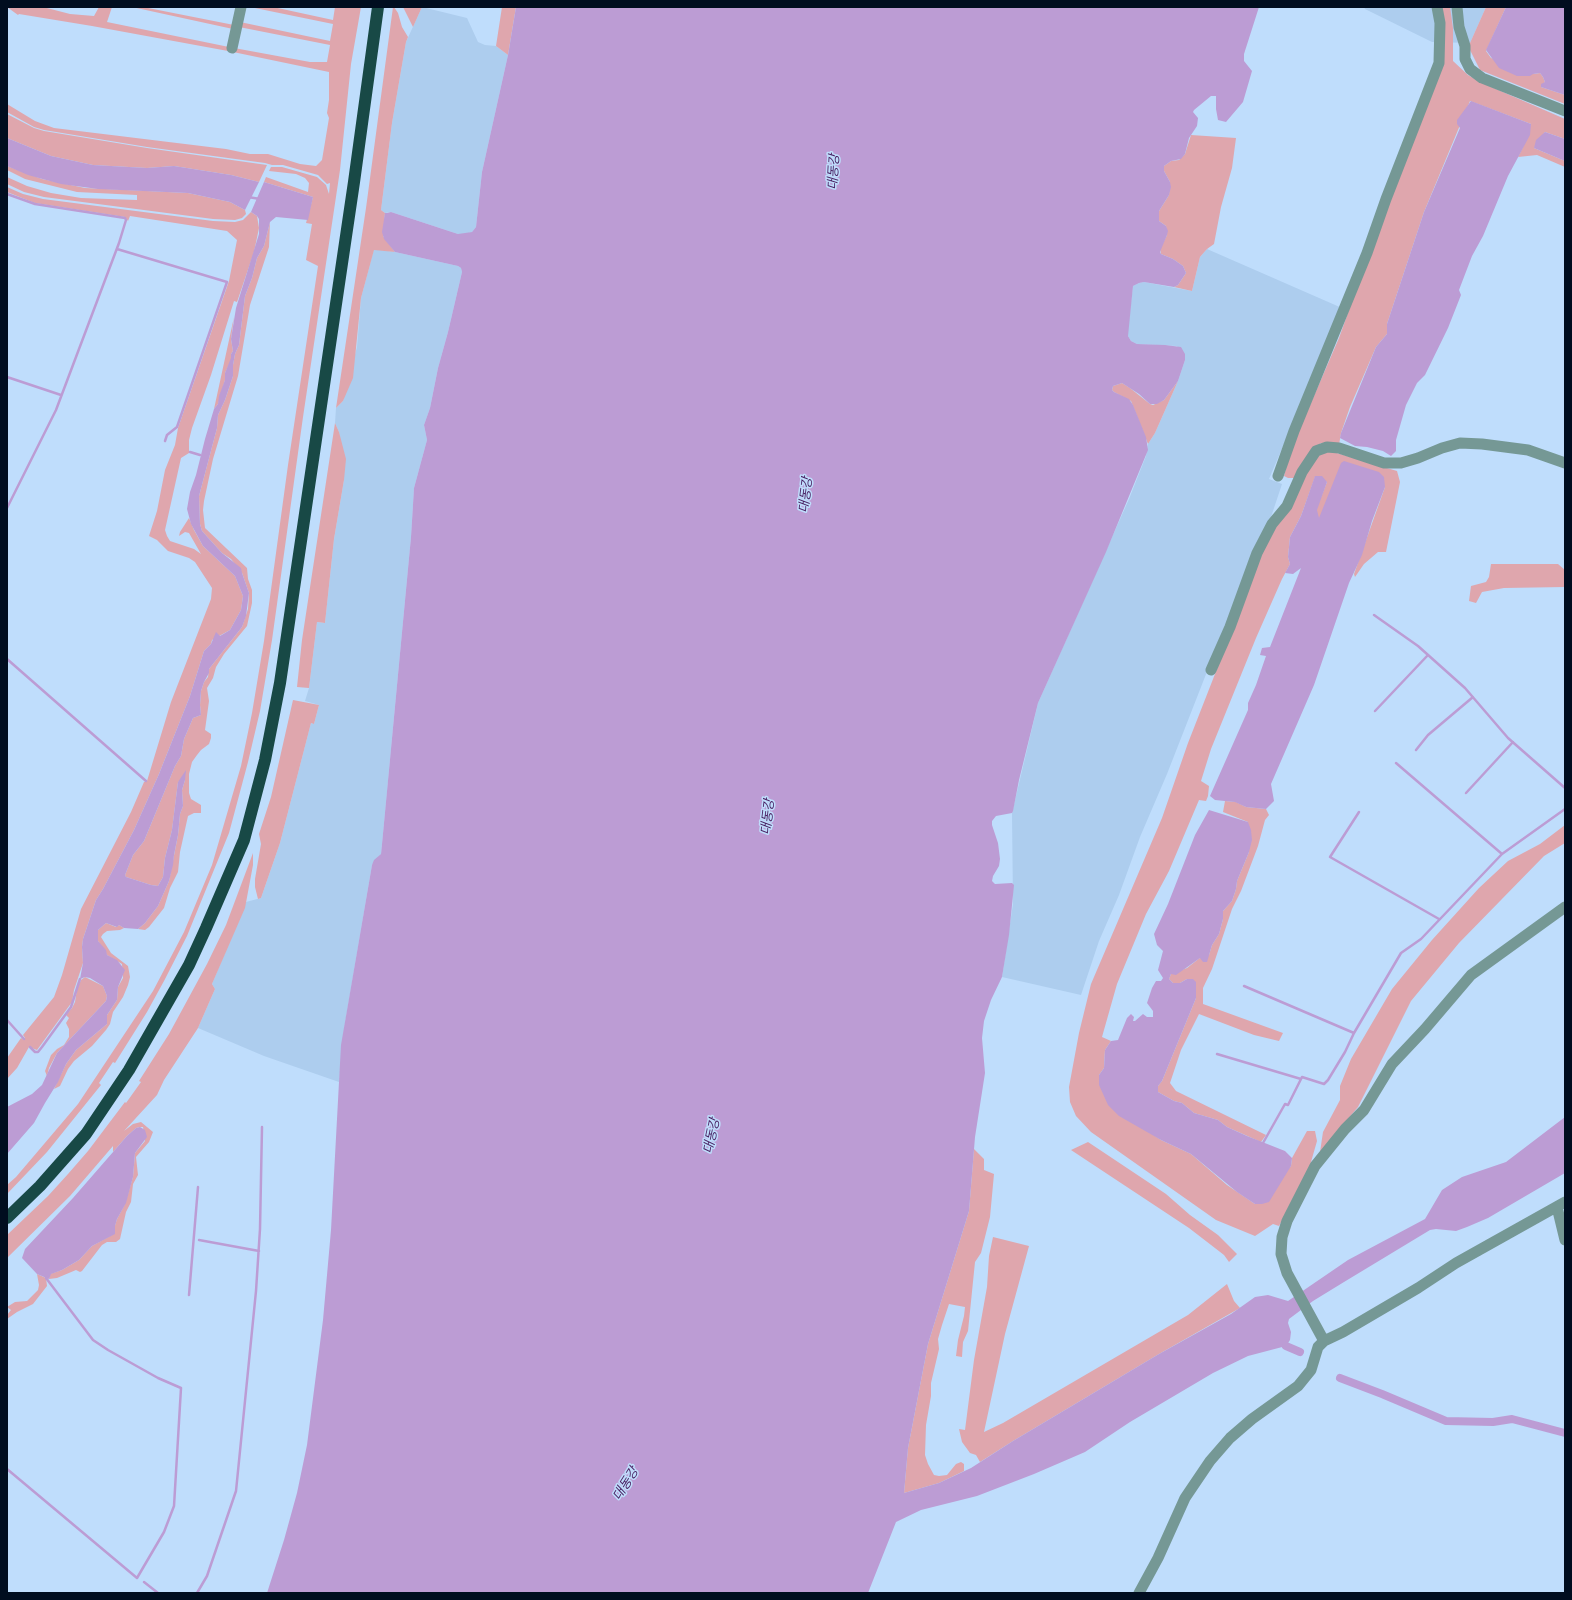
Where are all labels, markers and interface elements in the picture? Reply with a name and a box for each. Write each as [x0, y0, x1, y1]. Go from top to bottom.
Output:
water label: 대동강 [825, 154, 843, 190]
water label: 대동강 [796, 476, 816, 514]
water label: 대동강 [758, 798, 778, 836]
water label: 대동강 [701, 1117, 723, 1155]
water label: 대동강 [610, 1465, 642, 1503]

